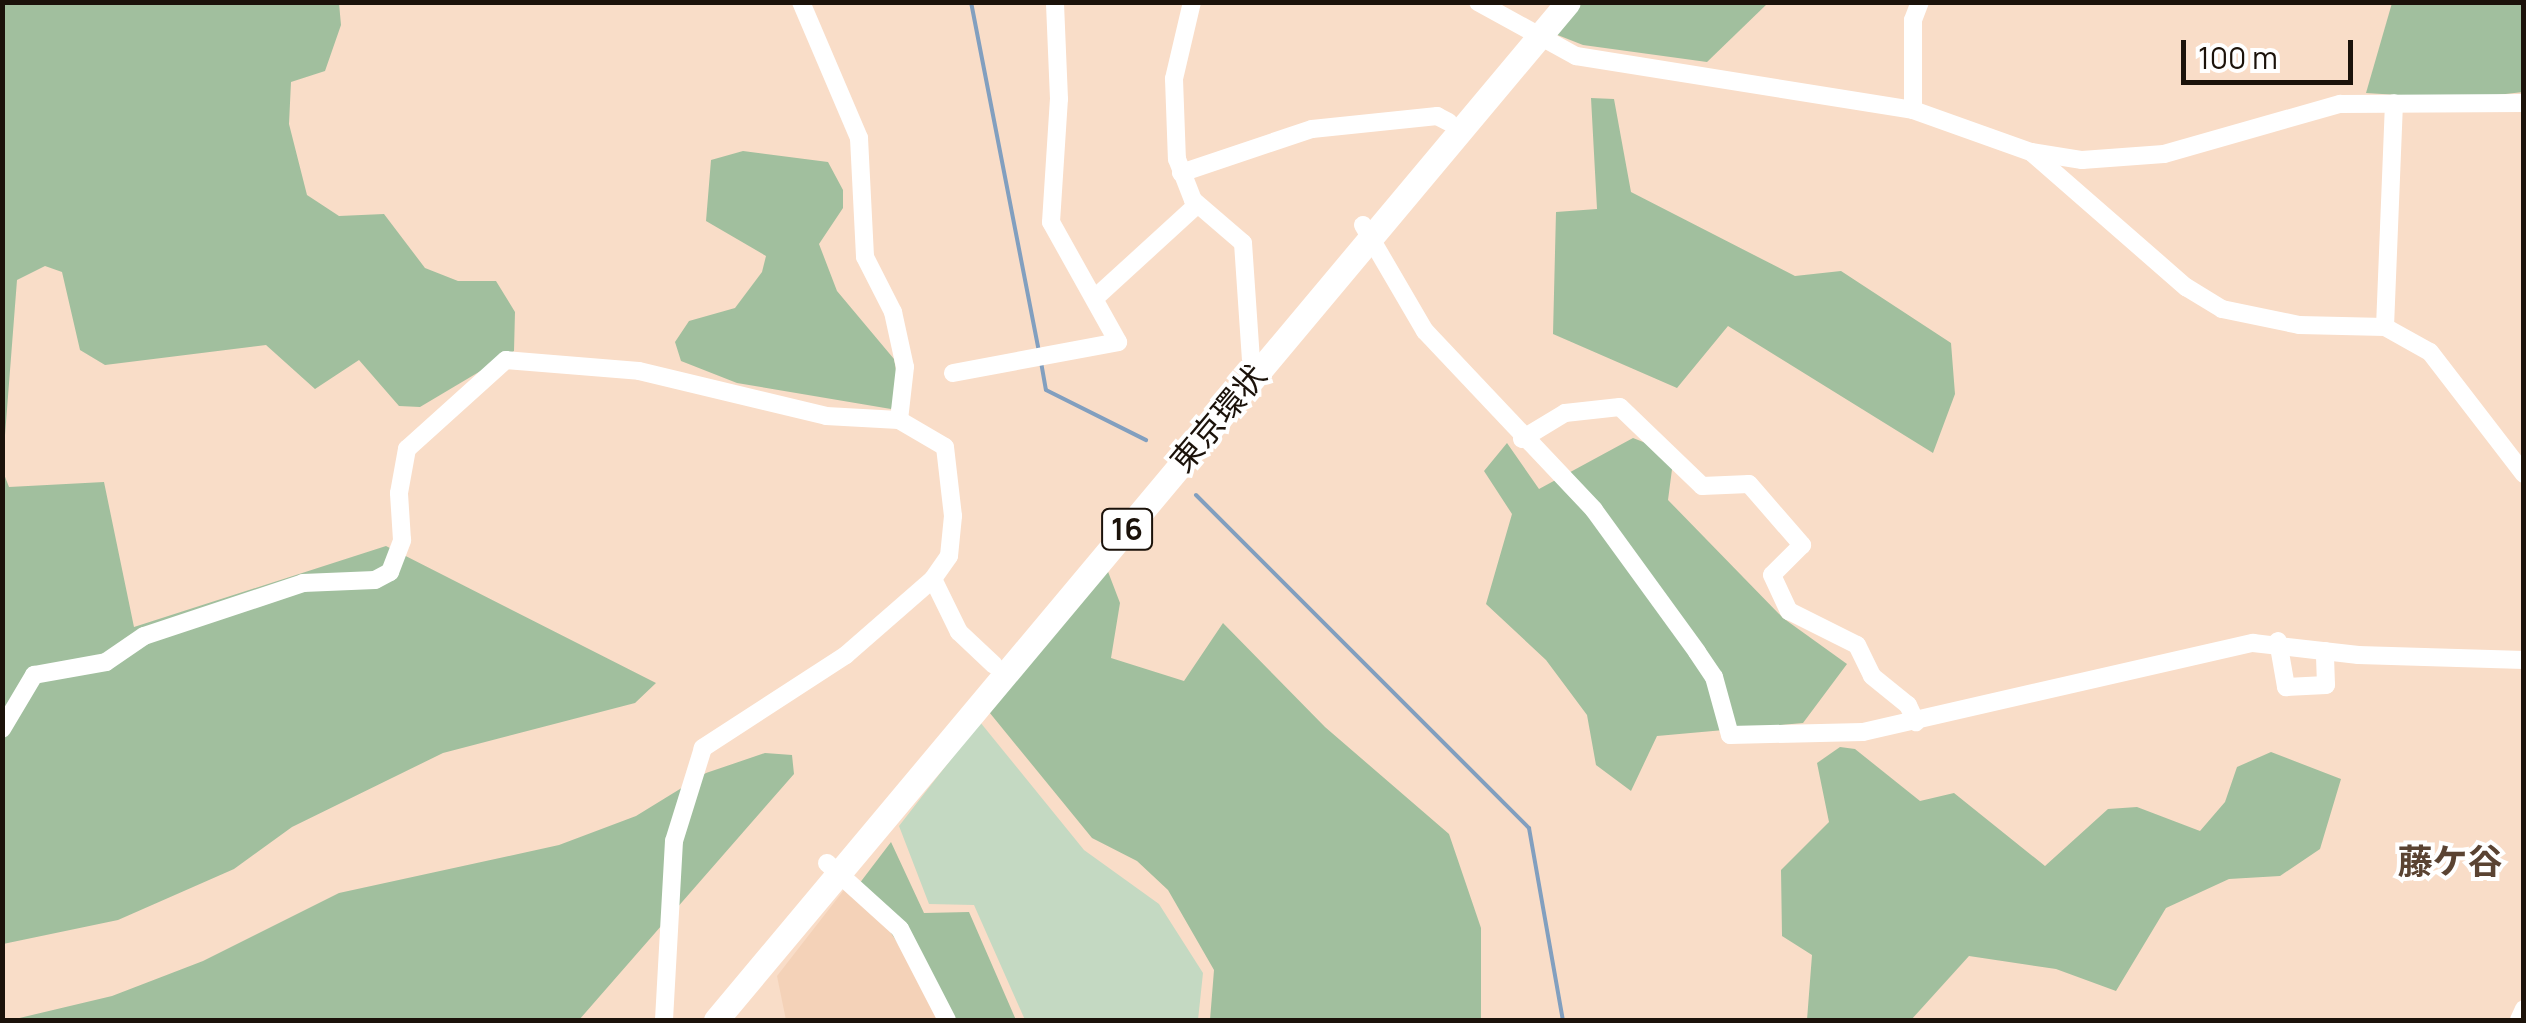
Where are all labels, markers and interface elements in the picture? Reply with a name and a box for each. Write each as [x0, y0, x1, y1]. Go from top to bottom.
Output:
scale bar [2186, 20, 2358, 82]
text: 100 m [2198, 37, 2278, 78]
street label: 東京環状 [1162, 357, 1274, 479]
road number: 16 [1100, 504, 1154, 554]
district label: 藤ケ谷 [2398, 840, 2502, 882]

